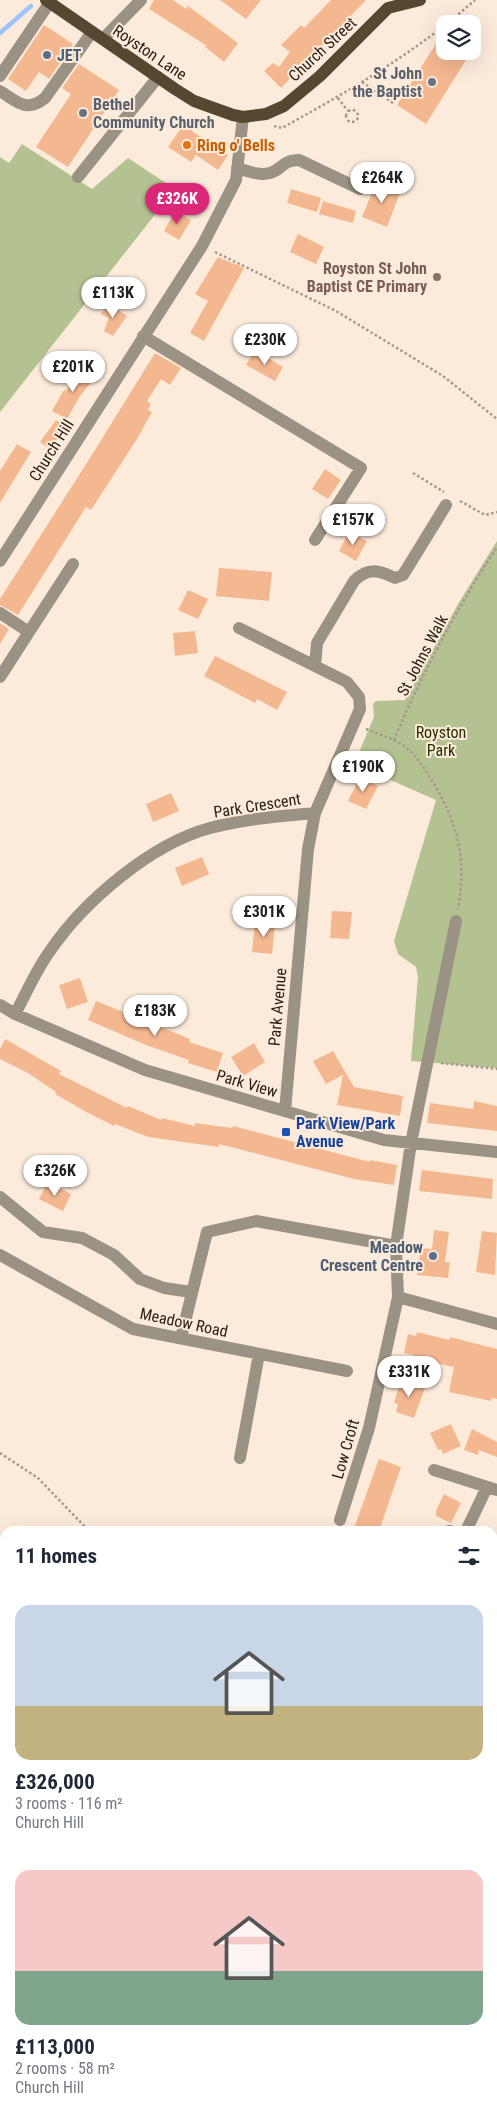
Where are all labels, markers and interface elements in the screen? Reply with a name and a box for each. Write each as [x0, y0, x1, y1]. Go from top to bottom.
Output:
street label: Church Street [285, 13, 360, 85]
map controls [436, 15, 481, 60]
button: layers [436, 15, 481, 60]
street label: Royston Lane [109, 21, 190, 84]
place label: JET [57, 46, 82, 65]
marker: JET [41, 49, 53, 61]
place label: St John the Baptist [352, 64, 422, 101]
marker: St John the Baptist [426, 76, 438, 88]
place label: Bethel Community Church [93, 95, 215, 132]
marker: Bethel Community Church [77, 107, 89, 119]
place label: Ring o' Bells [197, 136, 275, 155]
marker: Ring o' Bells [181, 139, 193, 151]
pin: £264K [347, 162, 417, 204]
text: £264K [361, 168, 403, 187]
pin: £326K [142, 182, 212, 225]
text: £326K [156, 189, 198, 208]
place label: Royston St John Baptist CE Primary [307, 259, 427, 296]
marker: Royston St John Baptist CE Primary [431, 271, 443, 283]
pin: £113K [78, 276, 148, 319]
text: £113K [92, 283, 134, 302]
pin: £230K [230, 324, 300, 366]
text: £230K [244, 330, 286, 349]
pin: £201K [38, 350, 108, 393]
text: £201K [52, 357, 94, 376]
street label: Church Hill [25, 416, 78, 485]
pin: £157K [318, 504, 388, 546]
text: £157K [332, 510, 374, 529]
street label: St Johns Walk [393, 611, 452, 699]
park label: Royston Park [416, 723, 466, 760]
pin: £190K [328, 750, 398, 793]
text: £190K [342, 757, 384, 776]
street label: Park Crescent [212, 789, 302, 822]
pin: £301K [229, 896, 299, 938]
text: £301K [243, 902, 285, 921]
street label: Park Avenue [265, 967, 290, 1047]
pin: £183K [120, 994, 190, 1037]
text: £183K [134, 1001, 176, 1020]
street label: Park View [214, 1066, 280, 1101]
place label: Park View/Park Avenue [296, 1114, 395, 1151]
marker: Park View/Park Avenue [280, 1126, 292, 1138]
pin: £326K [20, 1154, 90, 1197]
text: £326K [34, 1161, 76, 1180]
place label: Meadow Crescent Centre [320, 1238, 423, 1275]
marker: Meadow Crescent Centre [427, 1250, 439, 1262]
street label: Meadow Road [138, 1304, 230, 1341]
pin: £331K [374, 1356, 444, 1398]
text: £331K [388, 1362, 430, 1381]
street label: Low Croft [328, 1417, 363, 1481]
icon: filters [455, 1542, 483, 1570]
text: 11 homes [15, 1544, 97, 1568]
icon: home [204, 1638, 294, 1728]
text: £326,000 [15, 1770, 95, 1794]
text: 3 rooms · 116 m² [15, 1794, 123, 1813]
text: Church Hill [15, 1813, 84, 1832]
icon: home [204, 1903, 294, 1993]
text: £113,000 [15, 2035, 95, 2059]
text: 2 rooms · 58 m² [15, 2059, 115, 2078]
text: Church Hill [15, 2078, 84, 2097]

